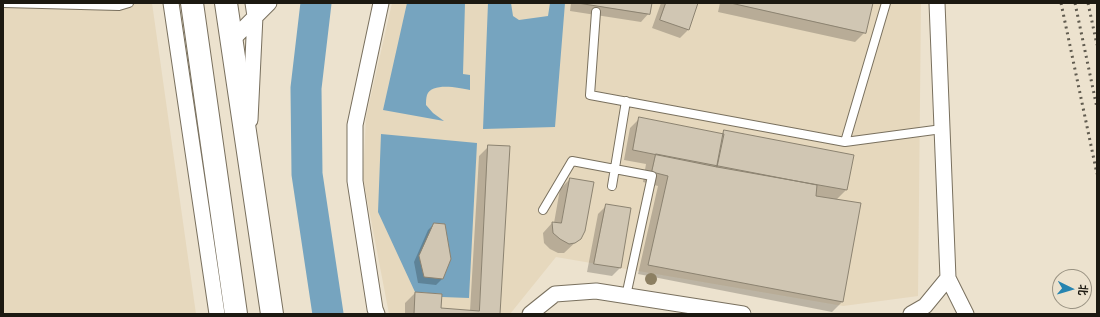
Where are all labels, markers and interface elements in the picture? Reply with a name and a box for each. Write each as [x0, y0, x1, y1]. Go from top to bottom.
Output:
north arrow [1052, 269, 1092, 309]
text: 北 [1077, 284, 1090, 296]

